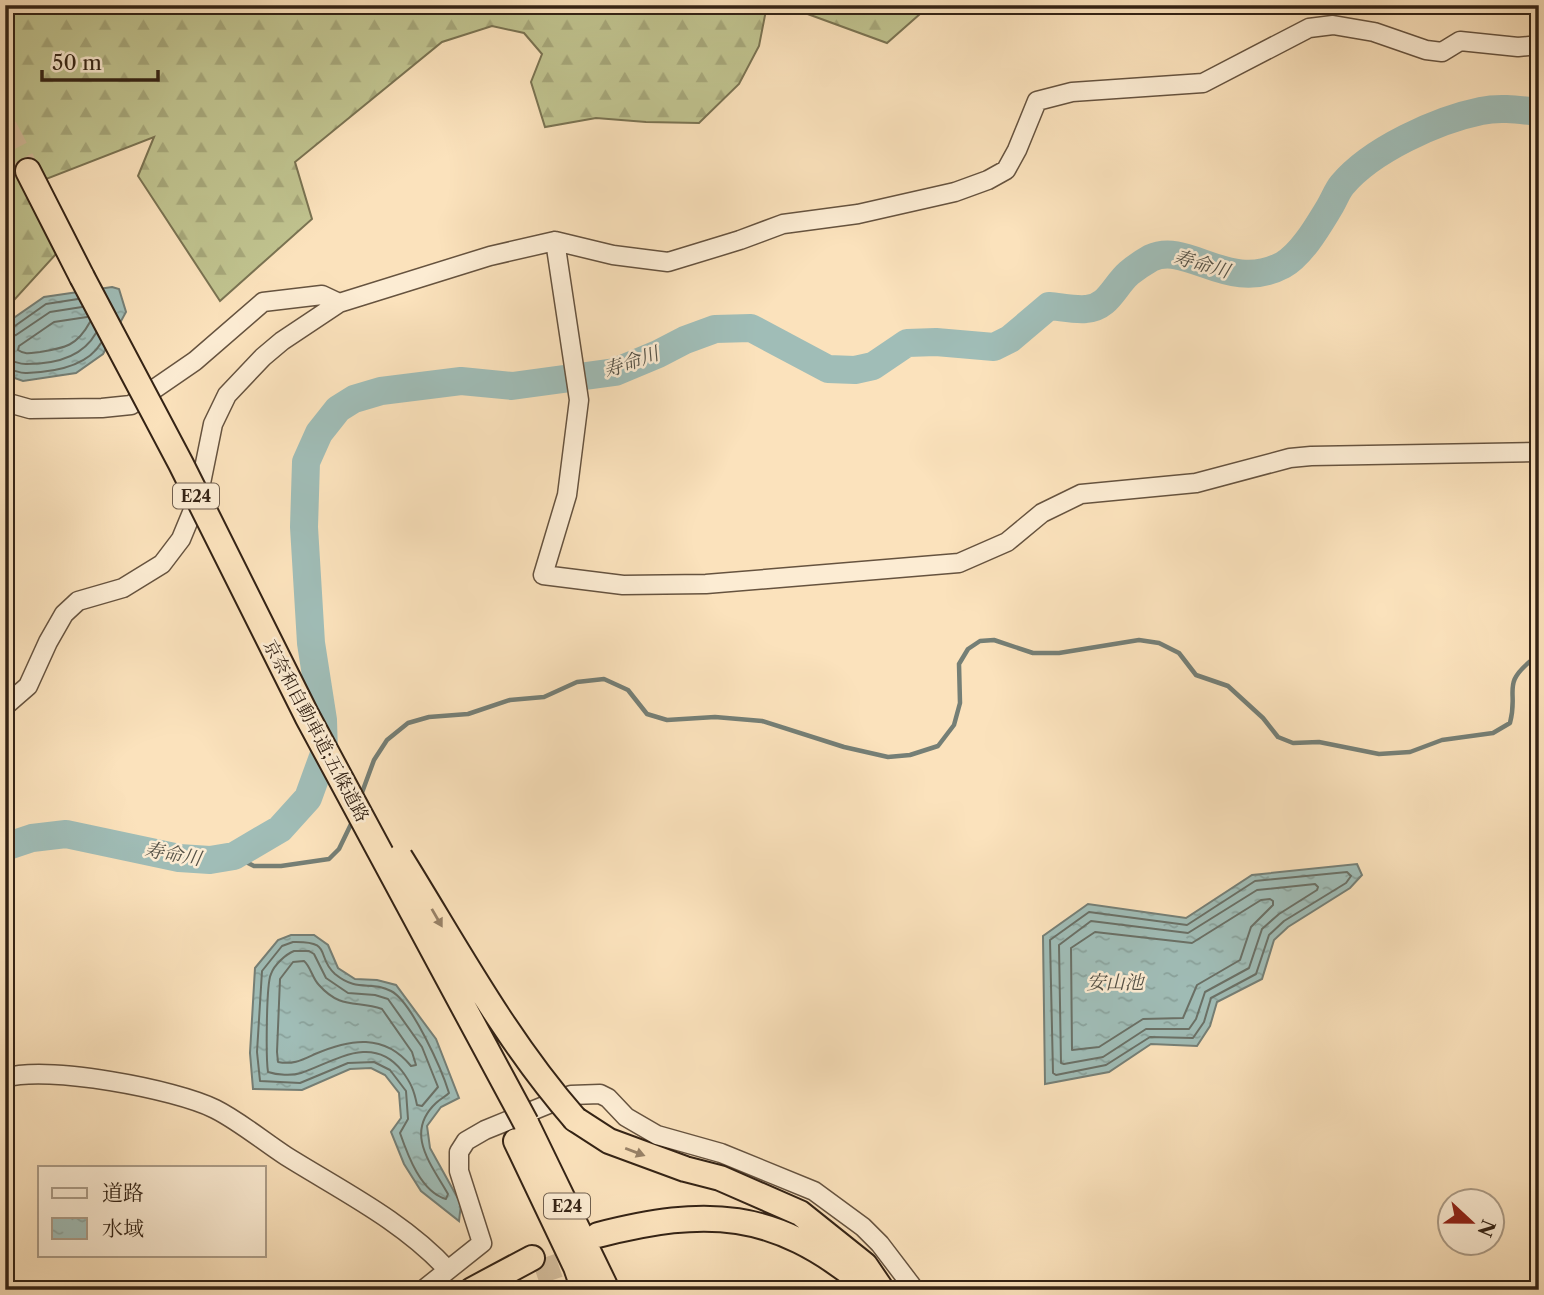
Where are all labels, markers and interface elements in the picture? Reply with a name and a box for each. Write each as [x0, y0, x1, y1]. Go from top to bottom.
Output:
scale bar [42, 38, 158, 82]
text: 50 m [52, 50, 102, 75]
water label: 寿命川 [1171, 245, 1234, 283]
water label: 寿命川 [600, 341, 664, 382]
road number: E24 [173, 484, 219, 509]
street label: 京奈和自動車道;五條道路 [259, 636, 373, 826]
water label: 寿命川 [143, 838, 205, 871]
one-way arrow [430, 908, 443, 927]
water label: 安山池 [1086, 971, 1145, 994]
one-way arrow [624, 1146, 645, 1157]
legend [38, 1166, 266, 1256]
text: 道路 [102, 1180, 144, 1205]
north arrow [1436, 1186, 1506, 1256]
road number: E24 [544, 1194, 590, 1218]
text: 水域 [102, 1216, 144, 1241]
text: N [1473, 1216, 1500, 1240]

